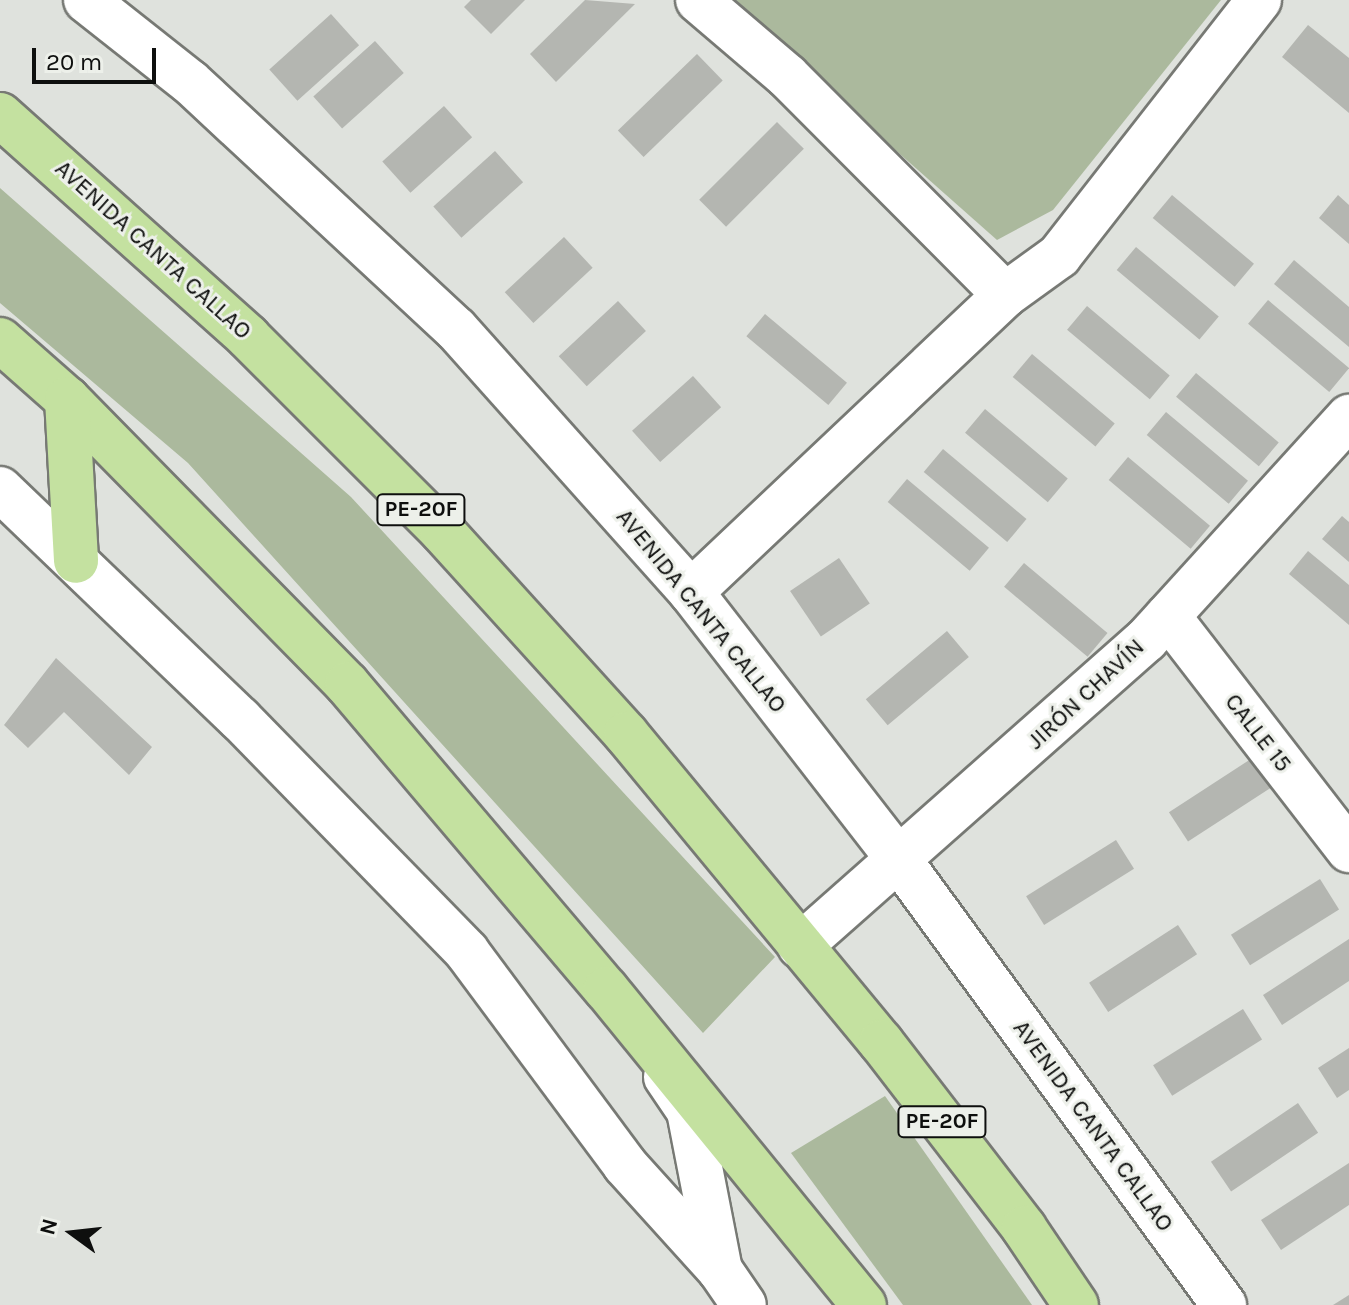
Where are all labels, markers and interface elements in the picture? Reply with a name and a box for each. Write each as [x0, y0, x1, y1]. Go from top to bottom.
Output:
scale bar [36, 32, 160, 82]
text: 20 m [46, 48, 102, 76]
street label: AVENIDA CANTA CALLAO [49, 154, 257, 346]
road number: PE-20F [375, 492, 467, 528]
street label: AVENIDA CANTA CALLAO [610, 503, 792, 719]
street label: JIRÓN CHAVÍN [1022, 633, 1150, 755]
street label: CALLE 15 [1218, 688, 1298, 778]
street label: AVENIDA CANTA CALLAO [1007, 1015, 1179, 1237]
road number: PE-20F [896, 1104, 988, 1140]
north arrow [32, 1193, 112, 1273]
text: N [34, 1216, 63, 1238]

